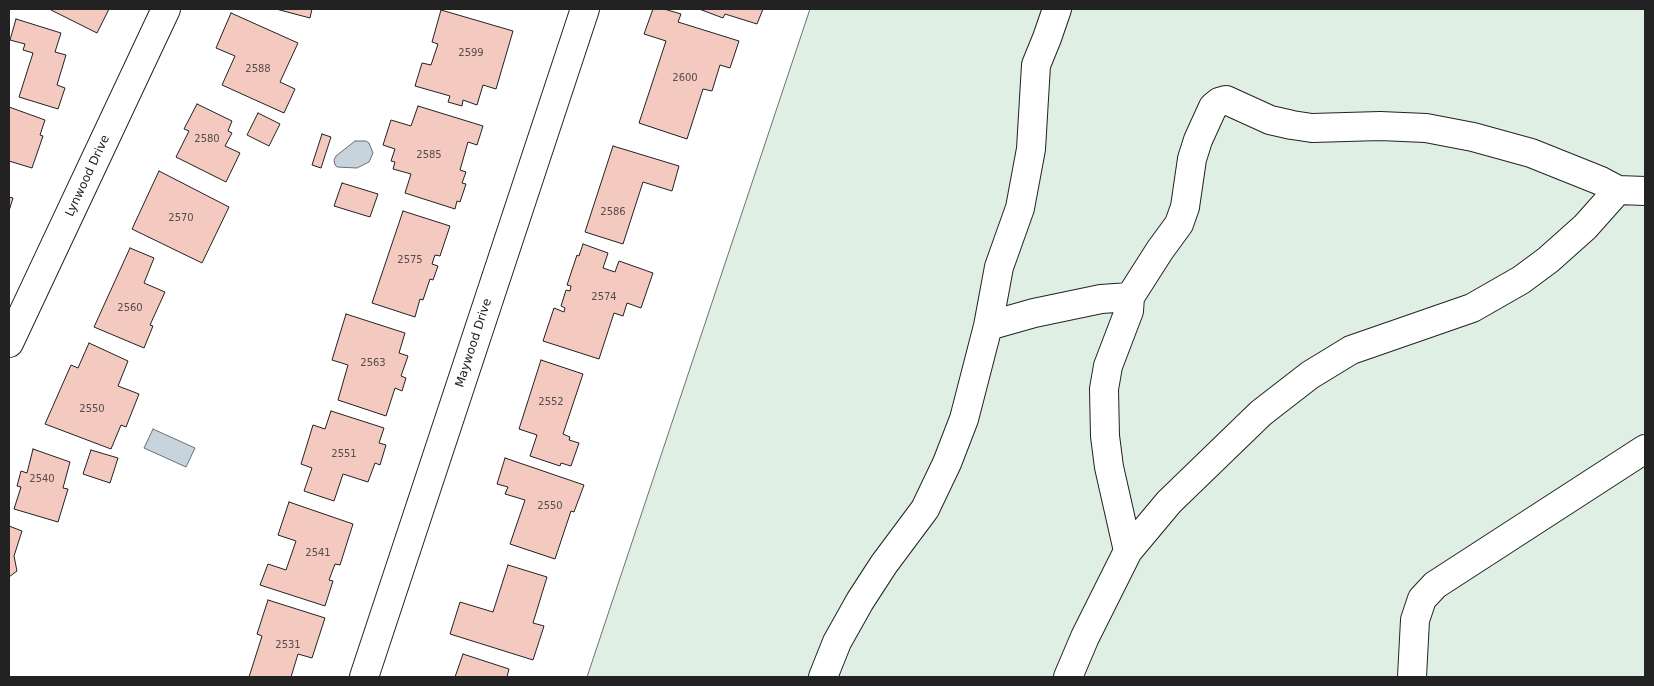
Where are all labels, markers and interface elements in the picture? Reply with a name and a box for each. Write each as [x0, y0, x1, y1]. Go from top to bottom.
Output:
house number: 2599 [458, 47, 484, 59]
house number: 2588 [245, 63, 271, 75]
house number: 2600 [672, 72, 698, 84]
street label: Lynwood Drive [63, 133, 113, 219]
house number: 2580 [194, 133, 220, 145]
house number: 2585 [416, 149, 442, 161]
house number: 2586 [600, 206, 626, 218]
house number: 2570 [168, 212, 194, 224]
house number: 2575 [397, 254, 423, 266]
house number: 2574 [591, 291, 617, 303]
street label: Maywood Drive [453, 297, 495, 389]
house number: 2560 [117, 302, 143, 314]
house number: 2563 [360, 357, 386, 369]
house number: 2552 [538, 396, 564, 408]
house number: 2550 [79, 403, 105, 415]
house number: 2551 [331, 448, 357, 460]
house number: 2540 [29, 473, 55, 485]
house number: 2550 [537, 500, 563, 512]
house number: 2541 [305, 547, 331, 559]
house number: 2531 [275, 639, 301, 651]

